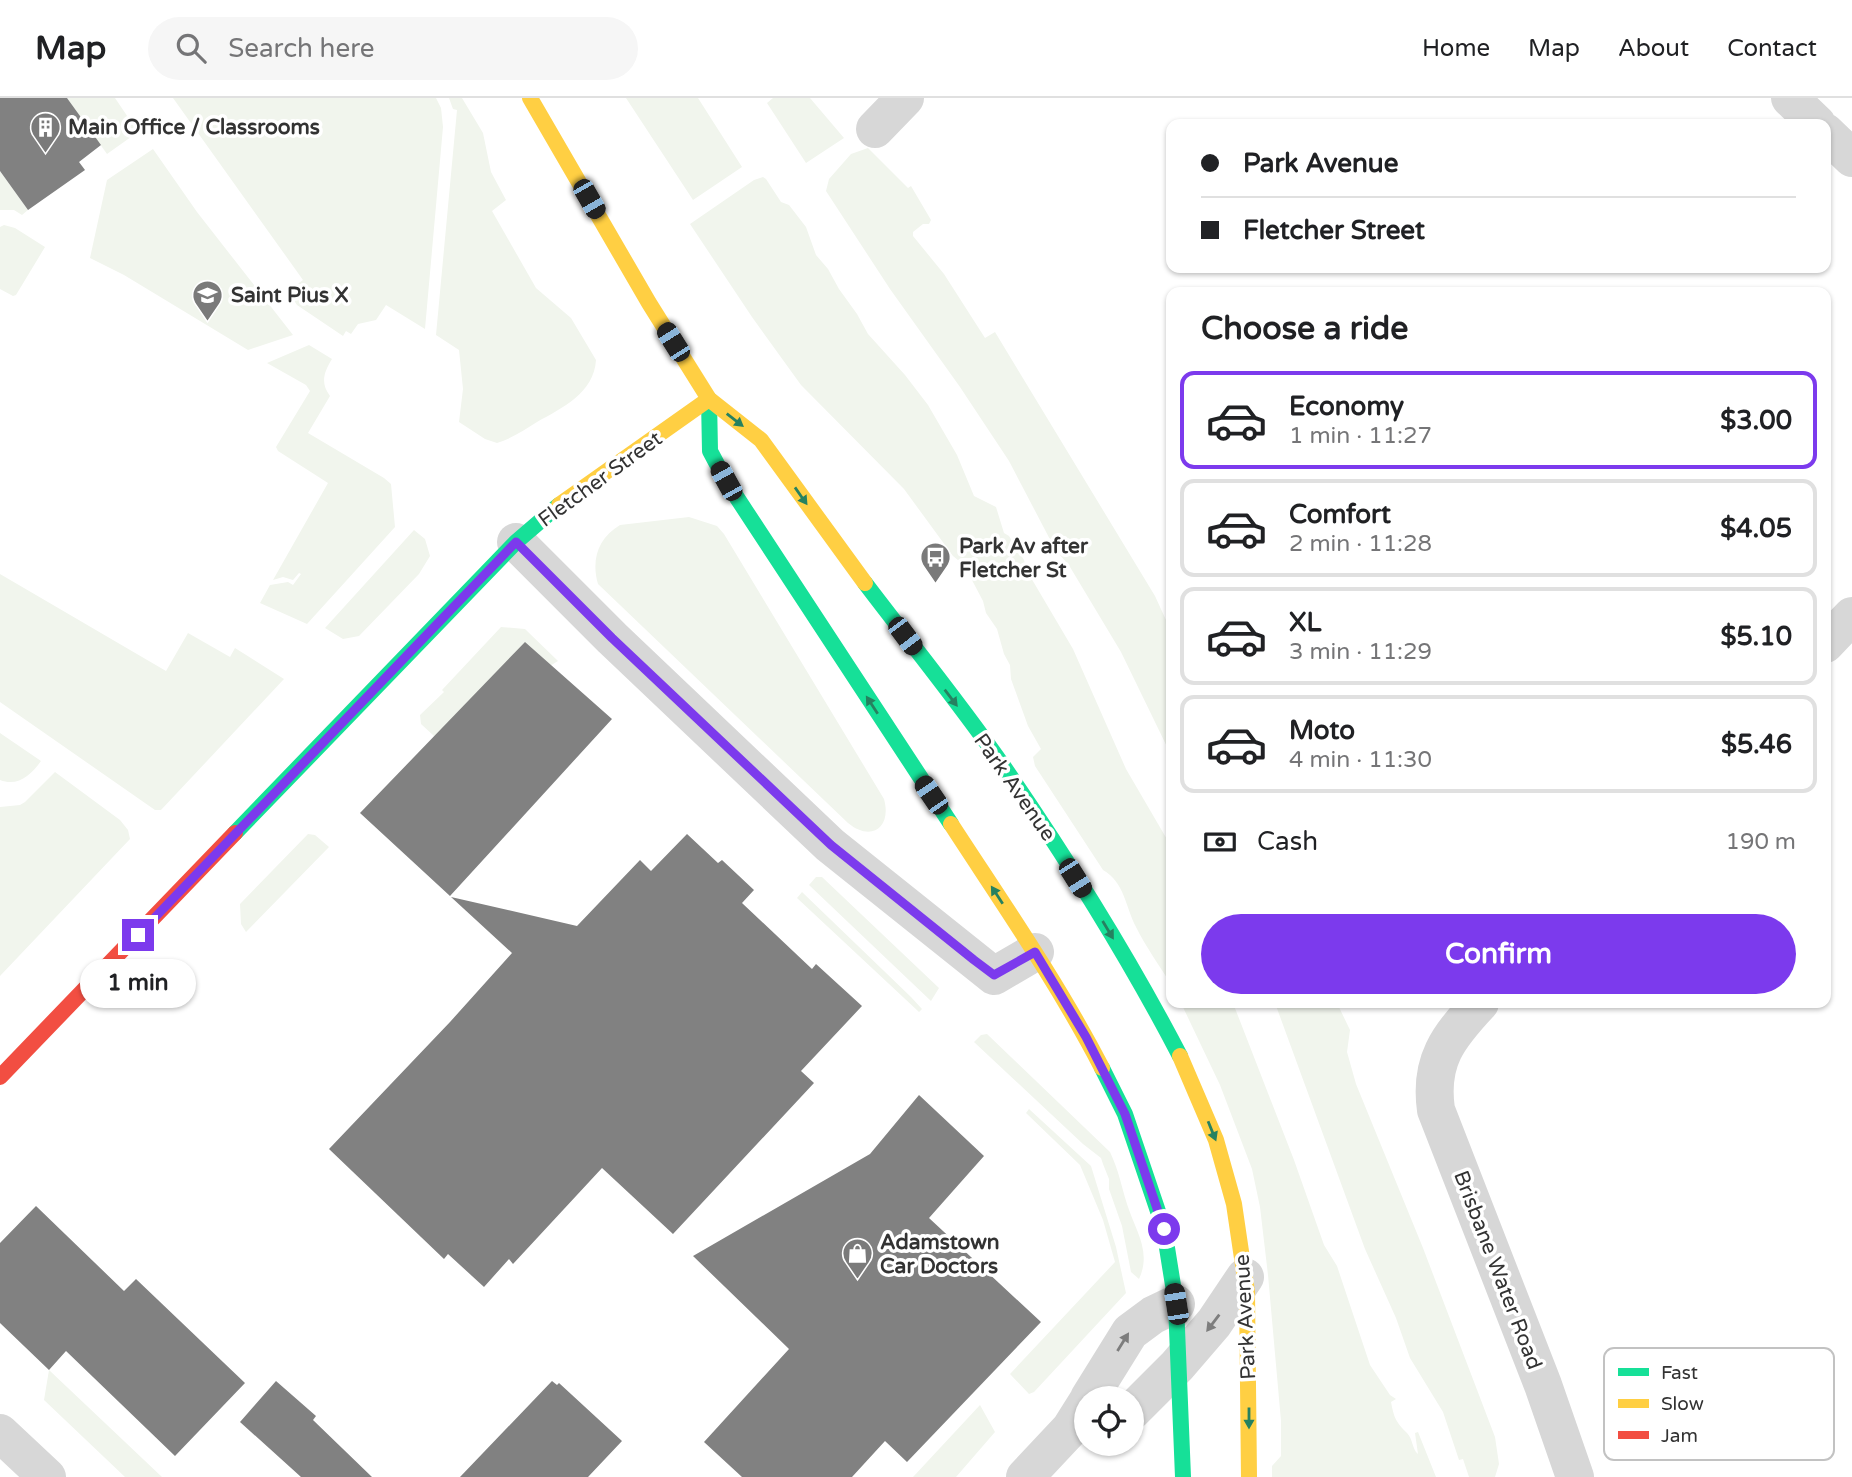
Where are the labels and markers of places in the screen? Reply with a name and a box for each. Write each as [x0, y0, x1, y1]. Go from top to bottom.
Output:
building icon: Main Office / Classrooms [28, 110, 62, 154]
place label: Main Office / Classrooms [68, 115, 320, 140]
school or university icon: Saint Pius X [191, 278, 225, 322]
place label: Saint Pius X [231, 283, 349, 308]
place label: Park Av after Fletcher St [959, 534, 1089, 583]
bus stop icon: Park Av after Fletcher St [919, 541, 953, 585]
place label: Adamstown Car Doctors [880, 1230, 1000, 1279]
shop icon: Adamstown Car Doctors [840, 1237, 874, 1281]

